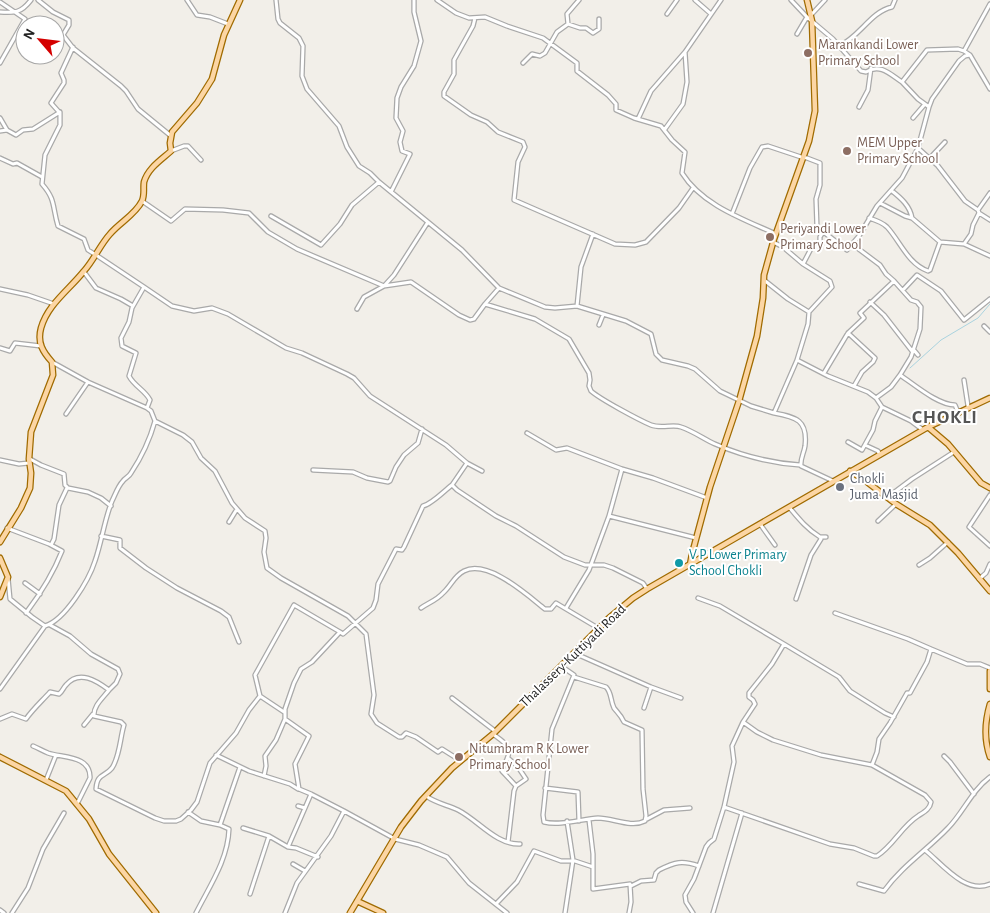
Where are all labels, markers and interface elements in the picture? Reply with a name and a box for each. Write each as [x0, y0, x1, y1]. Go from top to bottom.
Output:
north arrow [15, 15, 65, 65]
text: N [21, 27, 38, 42]
place label: Marankandi Lower Primary School [818, 38, 919, 68]
marker: Marankandi Lower Primary School [802, 47, 814, 59]
place label: MEM Upper Primary School [857, 136, 939, 166]
marker: MEM Upper Primary School [841, 145, 853, 157]
place label: Periyandi Lower Primary School [780, 222, 866, 252]
marker: Periyandi Lower Primary School [764, 231, 776, 243]
district label: CHOKLI [912, 408, 978, 427]
place label: Chokli Juma Masjid [850, 472, 918, 502]
marker: Chokli Juma Masjid [834, 481, 846, 493]
place label: V P Lower Primary School Chokli [689, 548, 787, 578]
marker: V P Lower Primary School Chokli [673, 557, 685, 569]
street label: Thalassery-Kuttiyadi Road [517, 602, 629, 710]
place label: Nitumbram R K Lower Primary School [469, 742, 589, 772]
marker: Nitumbram R K Lower Primary School [453, 751, 465, 763]

